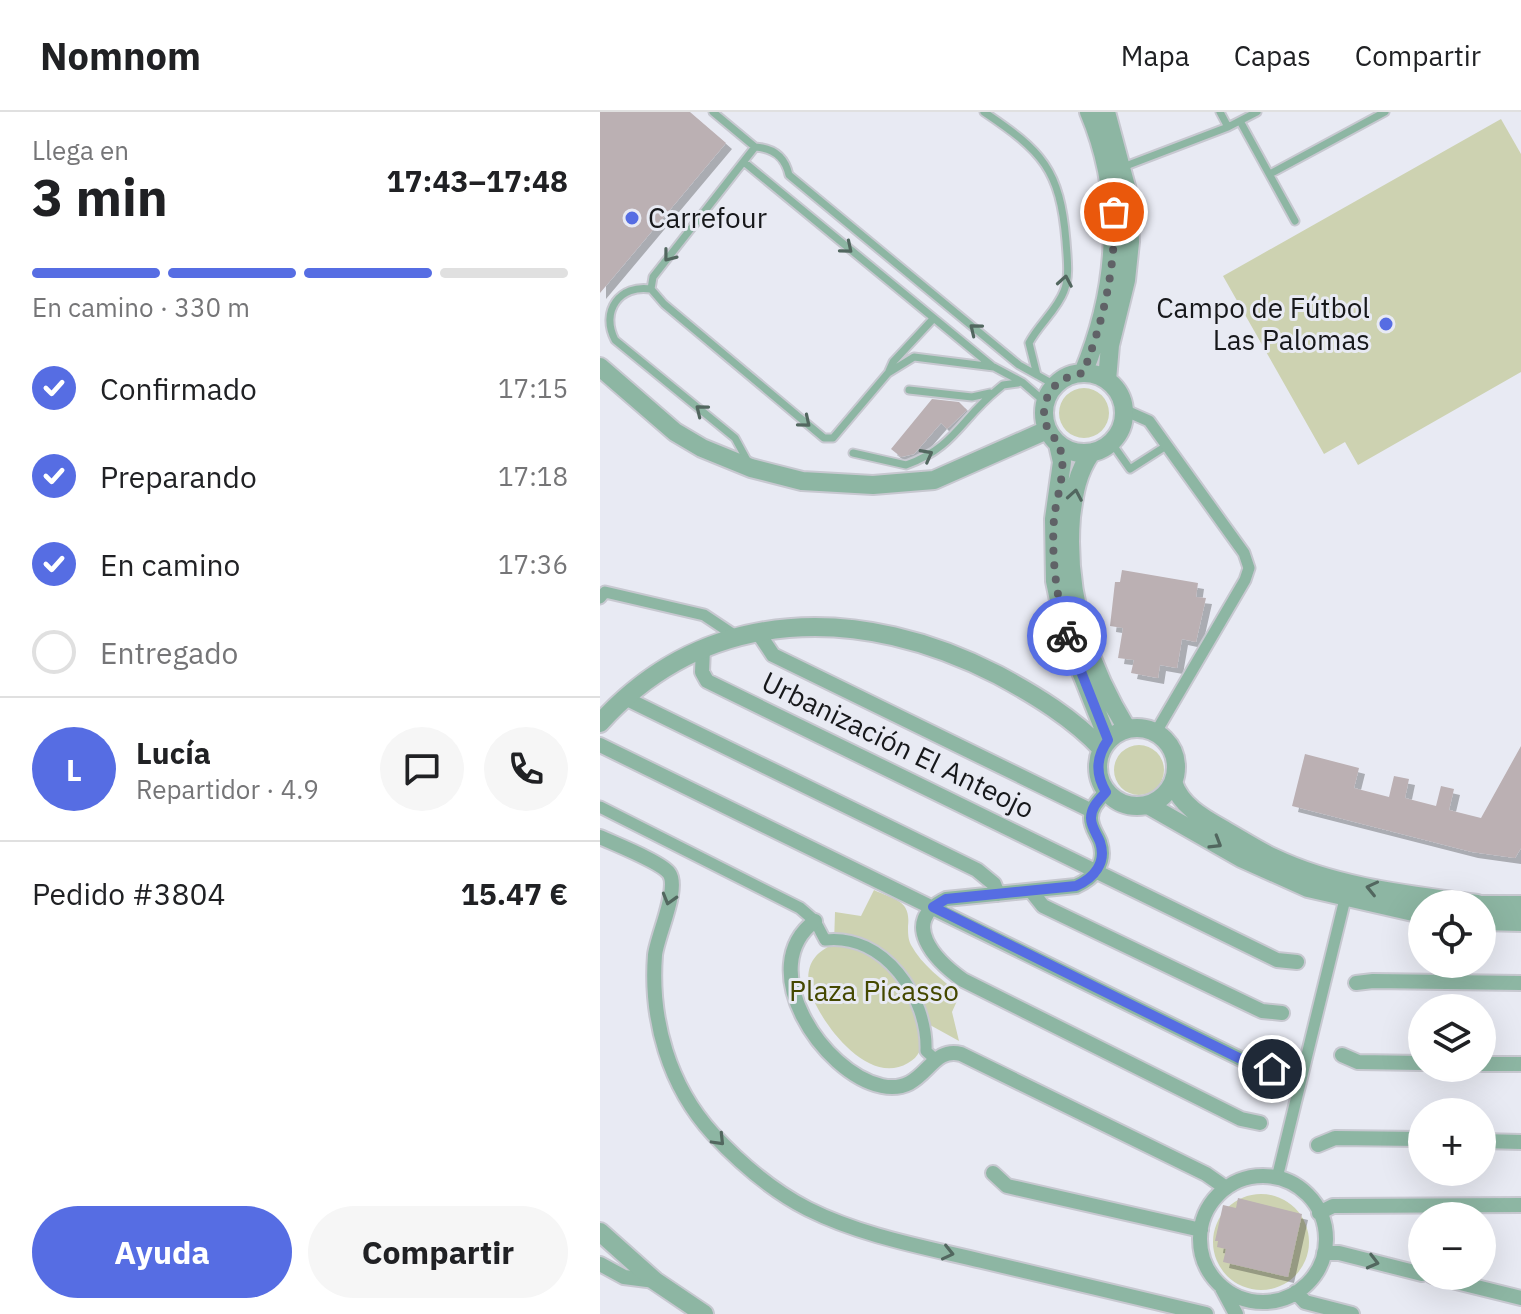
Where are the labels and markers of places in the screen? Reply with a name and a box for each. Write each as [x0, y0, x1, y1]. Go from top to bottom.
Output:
pin [1080, 178, 1148, 246]
place label: Carrefour [648, 199, 767, 236]
marker: Carrefour [623, 209, 641, 227]
place label: Campo de Fútbol Las Palomas [1156, 289, 1370, 358]
marker: Campo de Fútbol Las Palomas [1377, 315, 1395, 333]
pin [1238, 1035, 1306, 1103]

